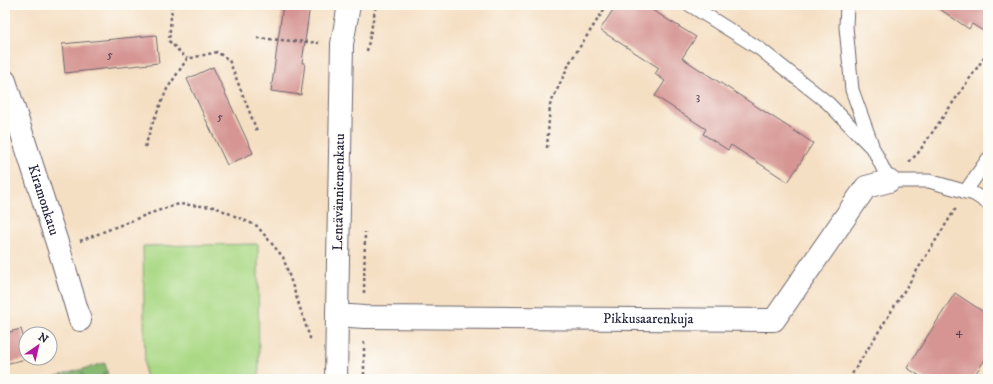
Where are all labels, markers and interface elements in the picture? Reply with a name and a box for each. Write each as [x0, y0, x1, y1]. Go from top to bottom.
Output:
house number: 5 [107, 47, 113, 62]
house number: 3 [696, 89, 700, 104]
house number: 5 [217, 109, 223, 124]
street label: Lentävänniemenkatu [329, 133, 349, 251]
street label: Kiramonkatu [23, 162, 63, 238]
street label: Pikkusaarenkuja [603, 310, 693, 328]
house number: 4 [956, 324, 964, 339]
north arrow [18, 326, 58, 366]
text: N [35, 330, 51, 347]

